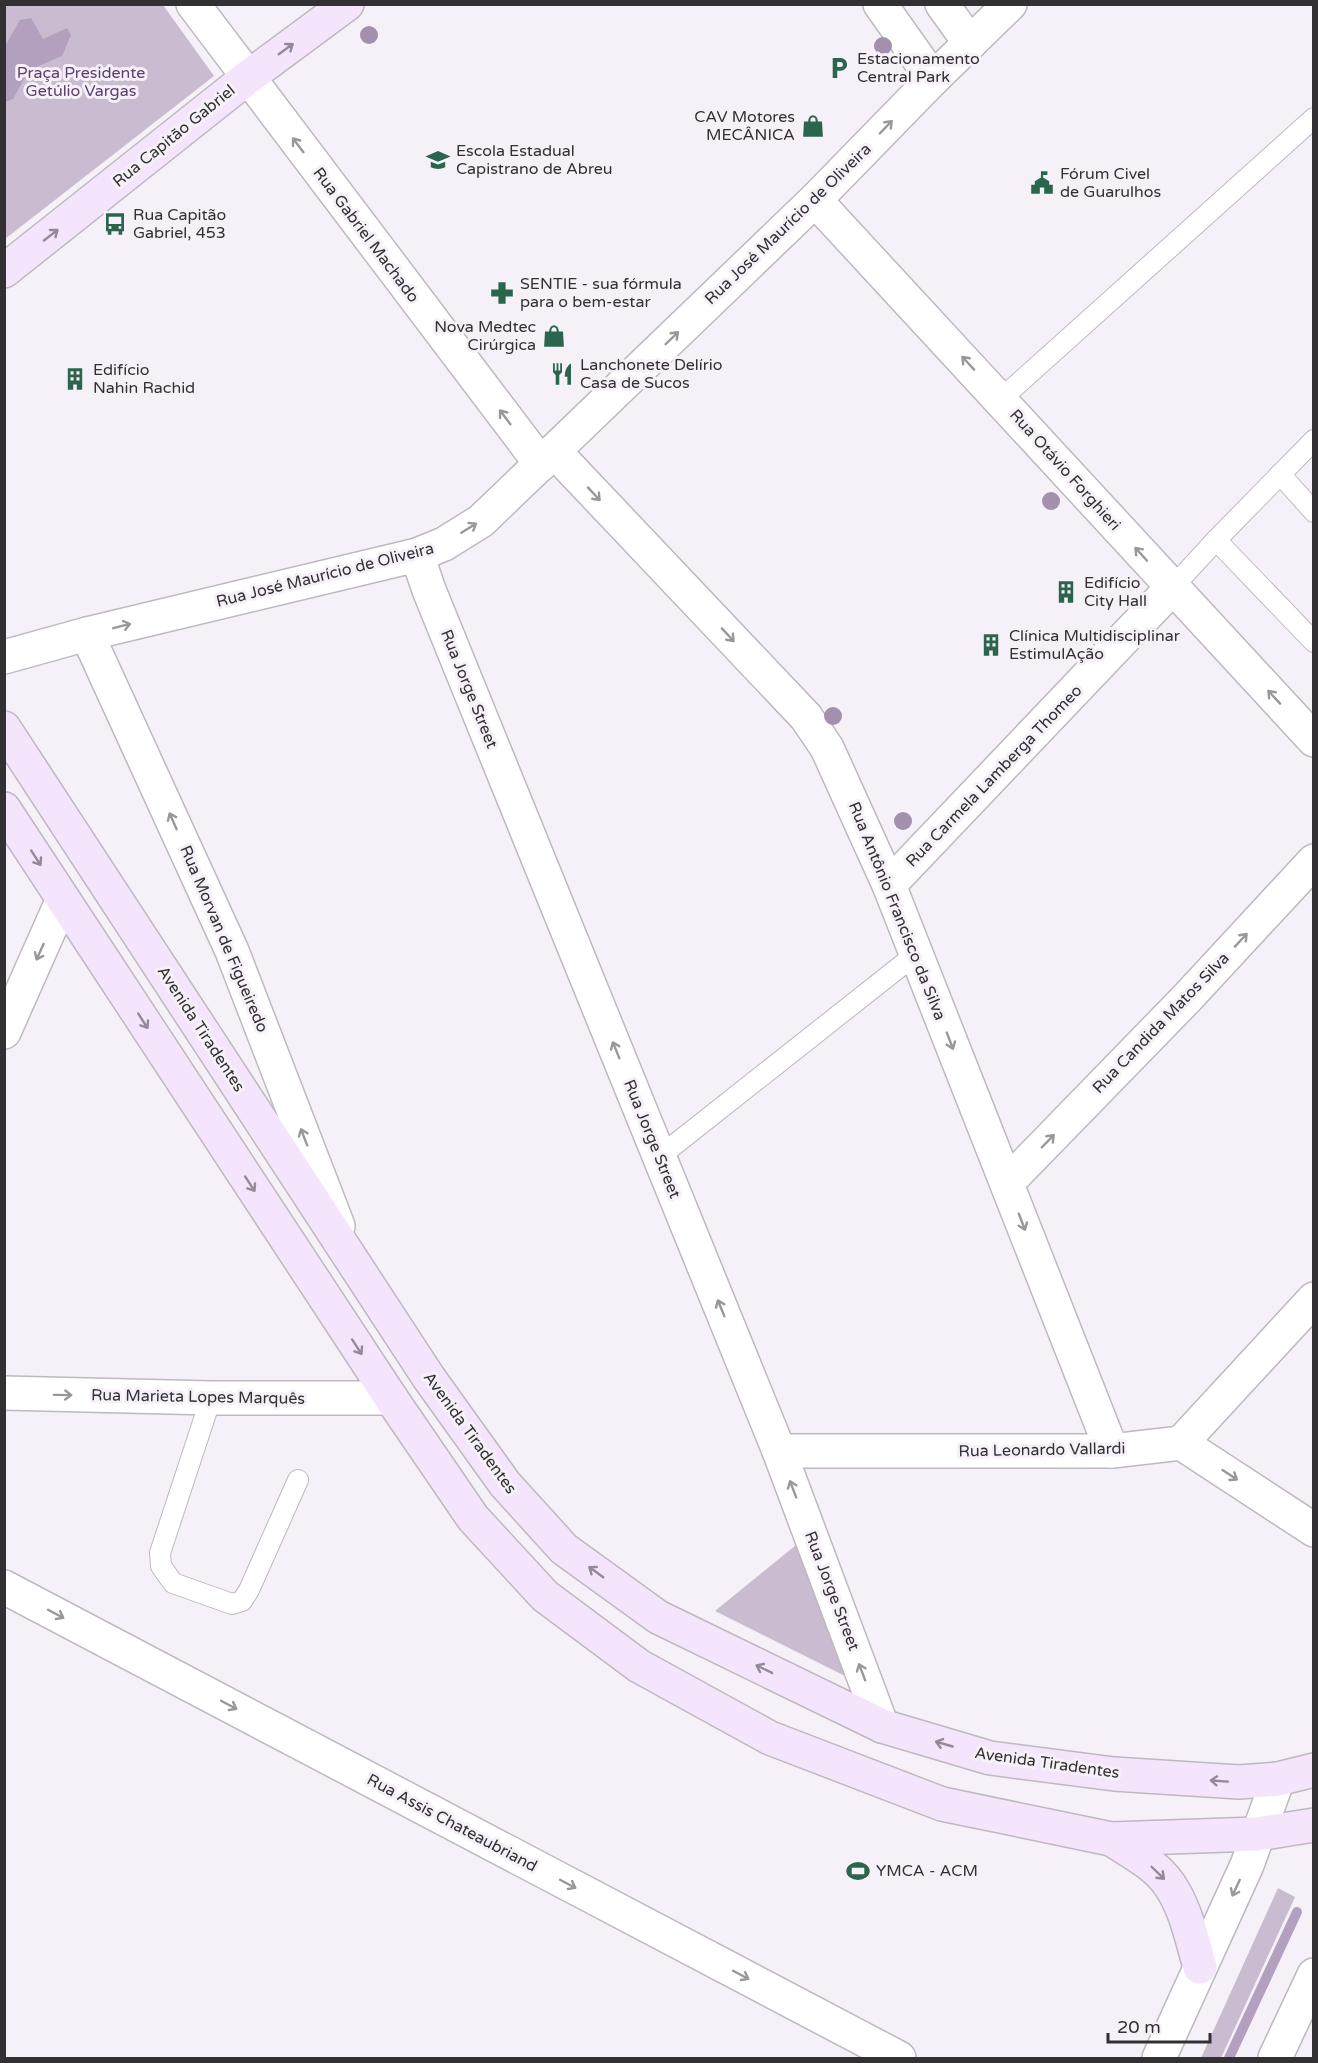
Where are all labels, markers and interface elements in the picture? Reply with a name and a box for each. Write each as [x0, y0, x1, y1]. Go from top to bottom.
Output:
one-way arrow [277, 43, 293, 55]
place label: Estacionamento Central Park [857, 49, 980, 87]
parking icon: Estacionamento Central Park [826, 55, 852, 81]
park label: Praça Presidente Getúlio Vargas [17, 63, 145, 101]
street label: Rua Capitão Gabriel [109, 80, 239, 192]
place label: CAV Motores MECÂNICA [694, 107, 795, 145]
shop icon: CAV Motores MECÂNICA [800, 113, 826, 139]
one-way arrow [879, 120, 893, 135]
one-way arrow [292, 138, 305, 154]
street label: Rua José Maurício de Oliveira [701, 139, 875, 309]
place label: Escola Estadual Capistrano de Abreu [456, 141, 613, 179]
school or university icon: Escola Estadual Capistrano de Abreu [425, 147, 451, 173]
street label: Rua Gabriel Machado [309, 163, 423, 307]
place label: Fórum Civel de Guarulhos [1060, 164, 1161, 202]
public building icon: Fórum Civel de Guarulhos [1029, 170, 1055, 196]
place label: Rua Capitão Gabriel, 453 [133, 205, 226, 243]
bus stop icon: Rua Capitão Gabriel, 453 [102, 211, 128, 237]
one-way arrow [42, 229, 58, 242]
place label: SENTIE - sua fórmula para o bem-estar [520, 274, 682, 312]
pharmacy icon: SENTIE - sua fórmula para o bem-estar [489, 280, 515, 306]
place label: Nova Medtec Cirúrgica [434, 317, 536, 355]
shop icon: Nova Medtec Cirúrgica [541, 323, 567, 349]
one-way arrow [664, 330, 679, 345]
place label: Lanchonete Delírio Casa de Sucos [580, 355, 723, 393]
one-way arrow [960, 356, 975, 371]
place label: Edifício Nahin Rachid [93, 360, 195, 398]
restaurant icon: Lanchonete Delírio Casa de Sucos [549, 361, 575, 387]
building icon: Edifício Nahin Rachid [62, 366, 88, 392]
street label: Rua Otávio Forghieri [1005, 405, 1125, 535]
one-way arrow [499, 410, 512, 426]
one-way arrow [587, 486, 601, 501]
one-way arrow [460, 522, 477, 535]
street label: Rua José Maurício de Oliveira [214, 538, 436, 612]
one-way arrow [1134, 547, 1148, 562]
place label: Edifício City Hall [1084, 573, 1147, 611]
building icon: Edifício City Hall [1053, 579, 1079, 605]
one-way arrow [112, 619, 131, 631]
place label: Clínica Multidisciplinar EstimulAção [1009, 626, 1181, 664]
street label: Rua Jorge Street [436, 627, 502, 751]
one-way arrow [721, 627, 735, 642]
building icon: Clínica Multidisciplinar EstimulAção [978, 632, 1004, 658]
street label: Rua Carmela Lamberga Thomeo [902, 681, 1086, 871]
one-way arrow [1266, 690, 1281, 705]
street label: Rua Antônio Francisco da Silva [844, 799, 950, 1023]
one-way arrow [166, 812, 178, 830]
street label: Rua Morvan de Figueiredo [175, 843, 273, 1035]
one-way arrow [31, 849, 43, 866]
one-way arrow [1234, 932, 1248, 947]
one-way arrow [33, 943, 45, 961]
street label: Rua Candida Matos Silva [1088, 948, 1234, 1098]
street label: Avenida Tiradentes [153, 962, 249, 1096]
one-way arrow [138, 1012, 150, 1029]
one-way arrow [945, 1031, 956, 1050]
one-way arrow [610, 1041, 621, 1059]
street label: Rua Jorge Street [619, 1077, 685, 1201]
one-way arrow [298, 1128, 309, 1146]
one-way arrow [1040, 1134, 1055, 1149]
one-way arrow [245, 1175, 257, 1192]
one-way arrow [1017, 1212, 1028, 1231]
one-way arrow [715, 1299, 726, 1318]
one-way arrow [352, 1338, 364, 1355]
street label: Avenida Tiradentes [419, 1368, 521, 1498]
street label: Rua Marieta Lopes Marquês [91, 1385, 305, 1409]
one-way arrow [52, 1389, 72, 1400]
street label: Rua Leonardo Vallardi [958, 1439, 1126, 1461]
one-way arrow [1221, 1469, 1238, 1481]
one-way arrow [787, 1480, 798, 1499]
street label: Rua Jorge Street [800, 1528, 864, 1654]
one-way arrow [588, 1566, 604, 1578]
one-way arrow [47, 1609, 65, 1620]
one-way arrow [756, 1663, 774, 1674]
one-way arrow [855, 1663, 866, 1681]
one-way arrow [219, 1700, 237, 1711]
one-way arrow [935, 1738, 954, 1749]
street label: Avenida Tiradentes [973, 1743, 1121, 1783]
street label: Rua Assis Chateaubriand [363, 1770, 541, 1876]
one-way arrow [1210, 1775, 1230, 1786]
sports icon: YMCA - ACM [845, 1858, 871, 1884]
place label: YMCA - ACM [876, 1861, 978, 1881]
one-way arrow [1151, 1865, 1166, 1880]
one-way arrow [559, 1879, 577, 1890]
one-way arrow [1230, 1879, 1242, 1897]
one-way arrow [732, 1969, 749, 1981]
scale bar [1108, 2006, 1210, 2044]
text: 20 m [1117, 2016, 1161, 2038]

